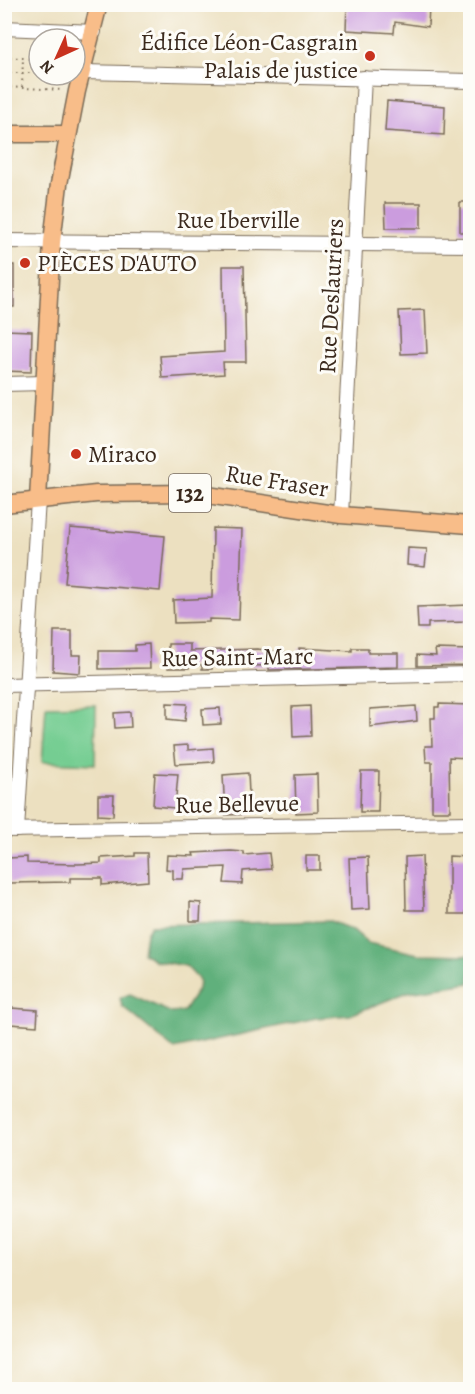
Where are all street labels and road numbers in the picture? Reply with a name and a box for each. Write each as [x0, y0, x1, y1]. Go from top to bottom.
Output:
street label: Rue Iberville [176, 204, 300, 236]
street label: Rue Deslauriers [311, 218, 351, 374]
street label: Rue Fraser [223, 457, 331, 505]
road number: 132 [169, 474, 211, 512]
street label: Rue Saint-Marc [160, 640, 314, 674]
street label: Rue Bellevue [175, 787, 299, 821]

